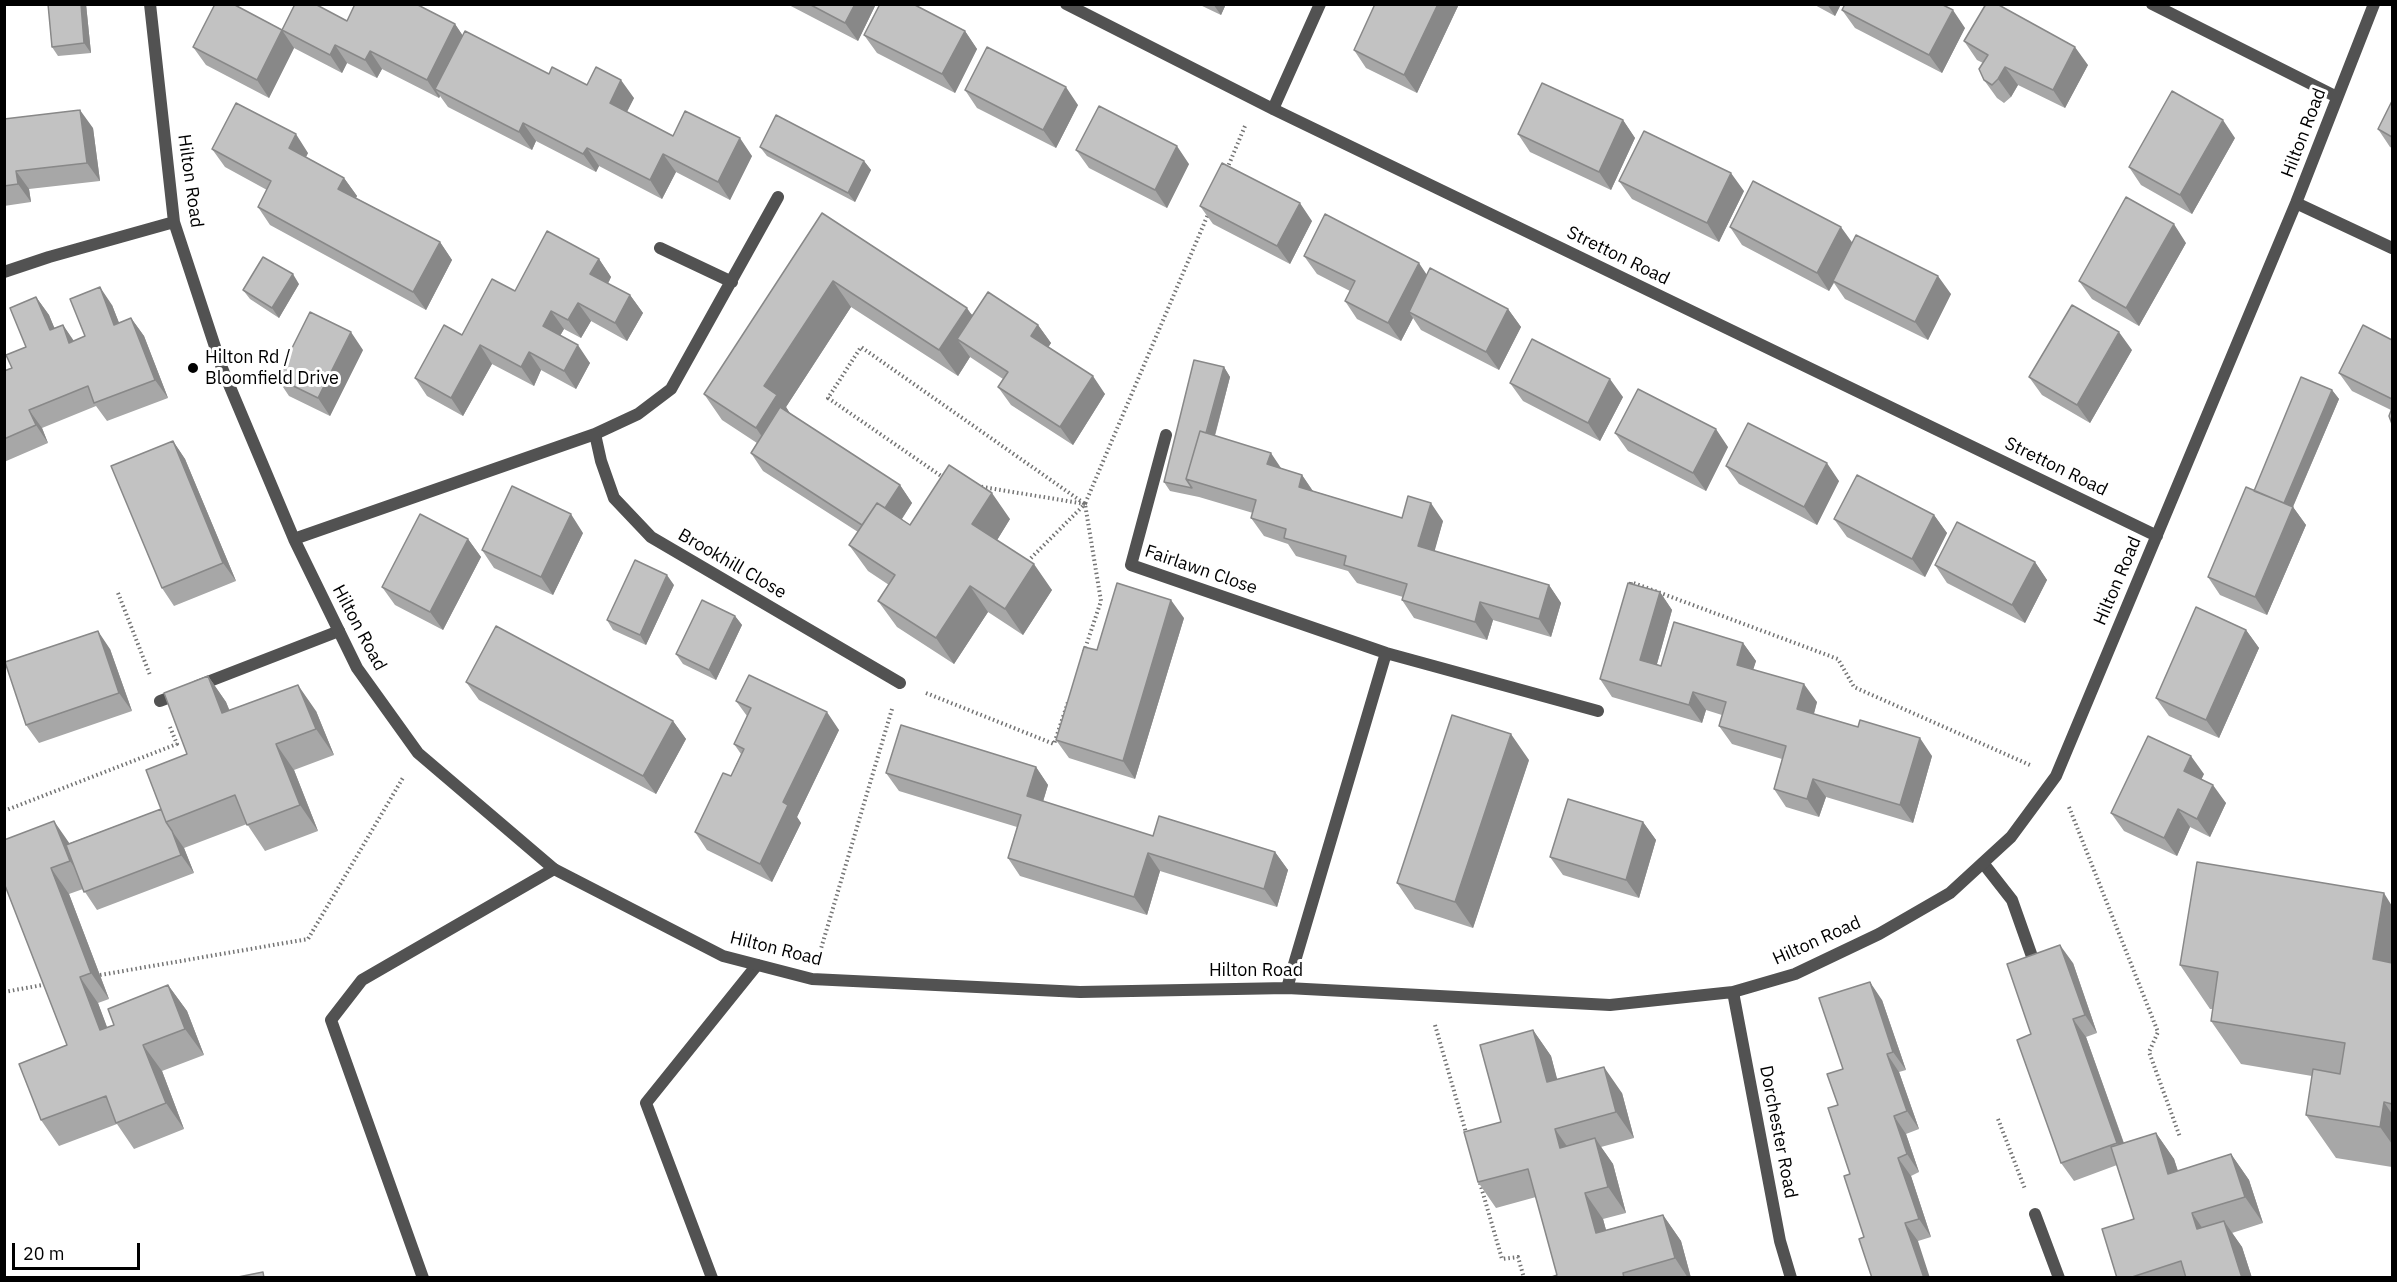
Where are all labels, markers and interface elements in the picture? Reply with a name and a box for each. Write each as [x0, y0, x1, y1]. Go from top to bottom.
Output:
street label: Hilton Road [2277, 85, 2331, 181]
street label: Hilton Road [173, 133, 207, 229]
street label: Stretton Road [1563, 222, 1673, 290]
place label: Hilton Rd / Bloomfield Drive [205, 347, 339, 389]
marker: Hilton Rd / Bloomfield Drive [186, 361, 200, 375]
street label: Stretton Road [2001, 433, 2111, 501]
street label: Brookhill Close [674, 524, 790, 604]
street label: Hilton Road [2090, 533, 2146, 629]
street label: Fairlawn Close [1142, 541, 1260, 599]
street label: Hilton Road [327, 581, 391, 675]
street label: Hilton Road [1770, 912, 1864, 970]
street label: Hilton Road [728, 927, 824, 971]
street label: Hilton Road [1209, 960, 1303, 982]
street label: Dorchester Road [1755, 1064, 1801, 1200]
scale bar [15, 1231, 142, 1269]
text: 20 m [23, 1242, 65, 1265]

